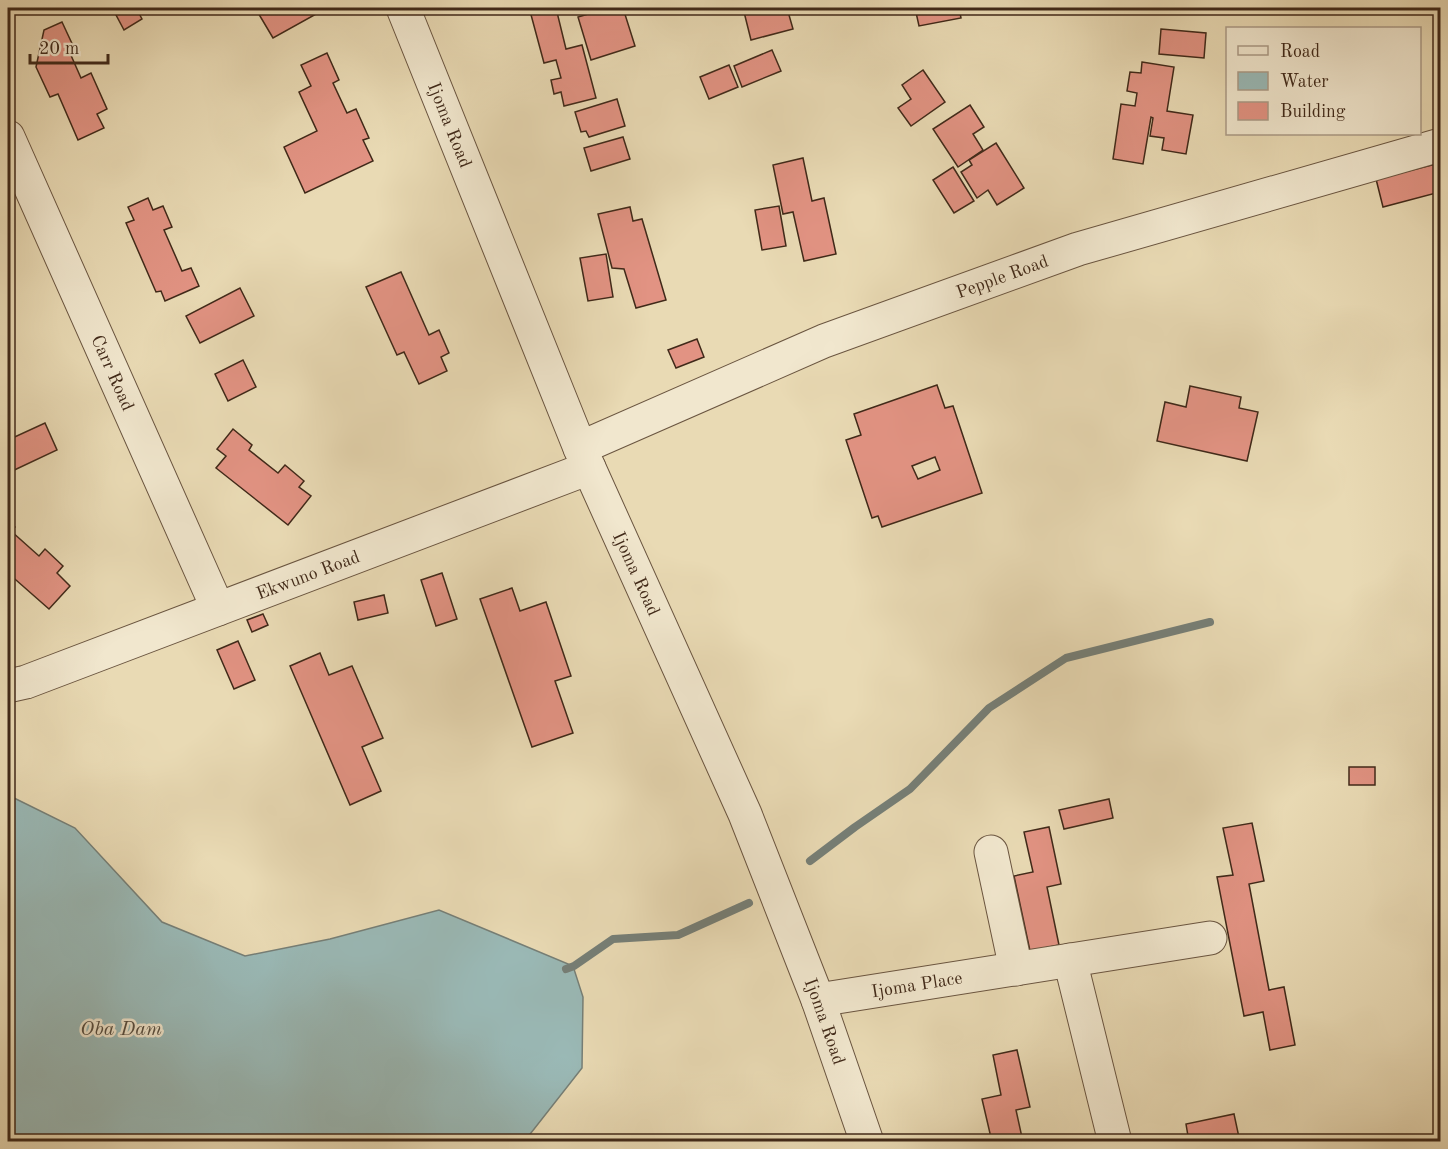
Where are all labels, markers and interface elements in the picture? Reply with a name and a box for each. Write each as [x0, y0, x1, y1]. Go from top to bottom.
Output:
scale bar [30, 27, 108, 65]
legend [1226, 27, 1421, 135]
text: 20 m [39, 40, 79, 58]
text: Road [1280, 43, 1320, 61]
text: Water [1280, 73, 1329, 91]
street label: Ijoma Road [424, 80, 474, 170]
text: Building [1280, 103, 1346, 121]
street label: Pepple Road [954, 252, 1051, 302]
street label: Carr Road [87, 332, 137, 414]
street label: Ijoma Road [609, 529, 662, 619]
street label: Ekwuno Road [254, 548, 362, 604]
street label: Ijoma Place [870, 969, 964, 1001]
street label: Ijoma Road [800, 976, 848, 1067]
water label: Oba Dam [80, 1020, 162, 1040]

